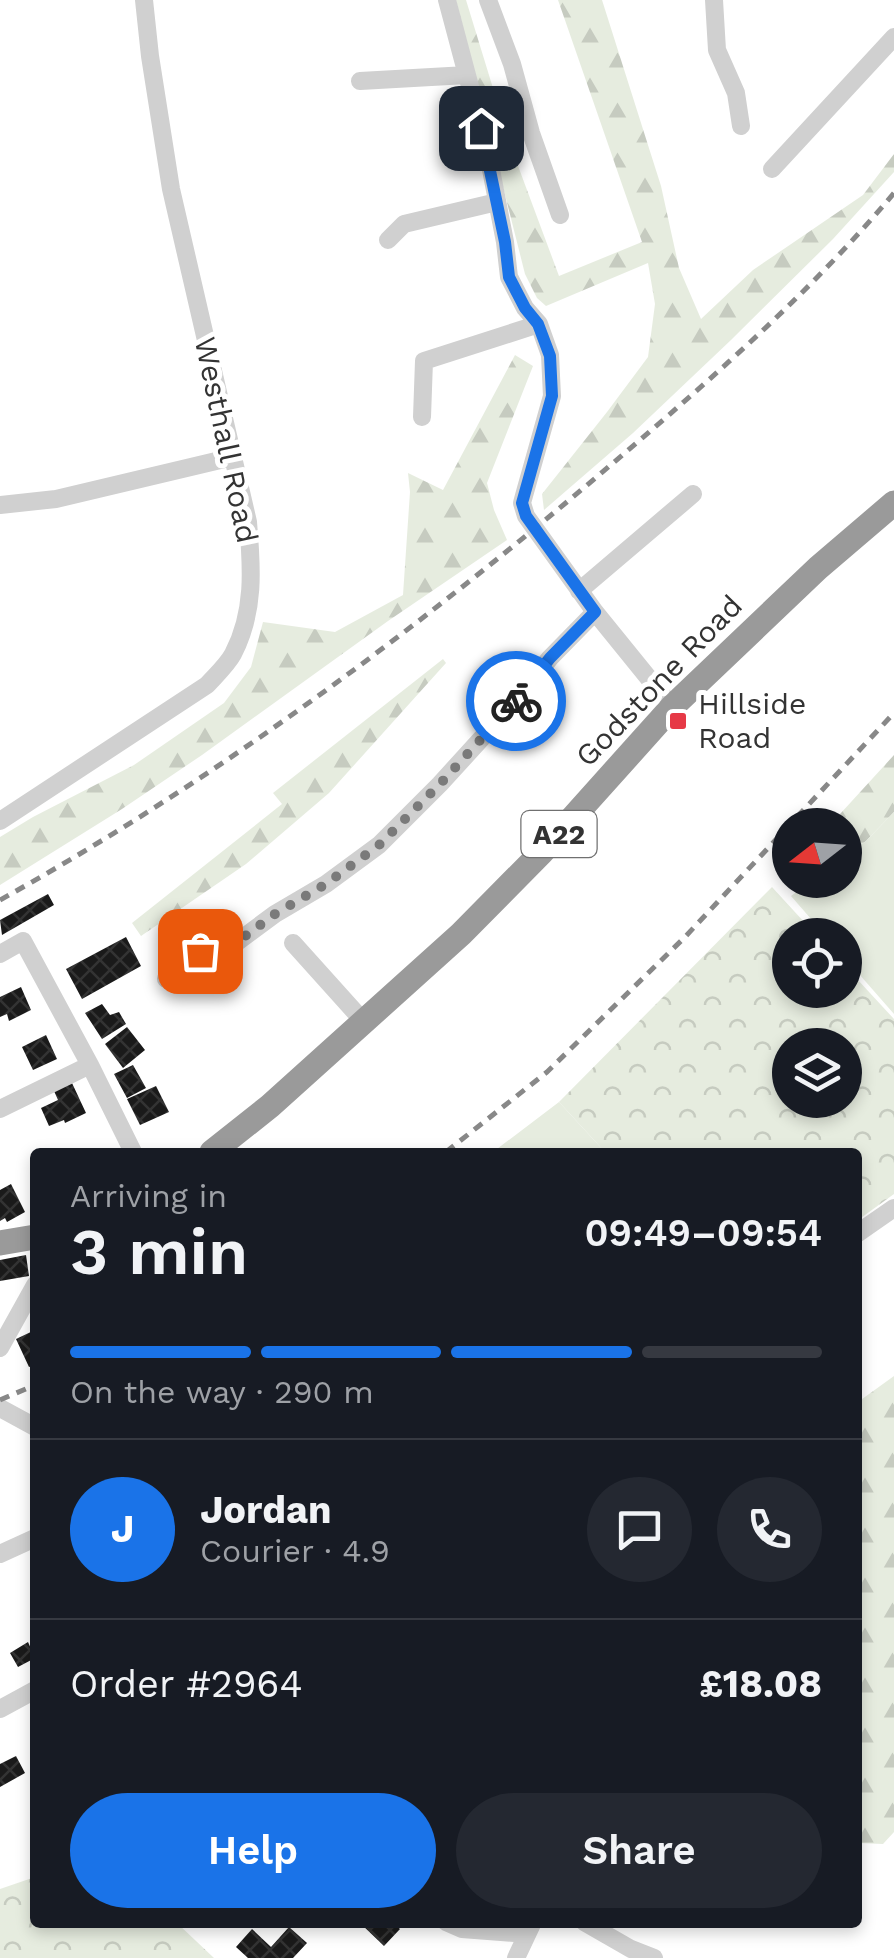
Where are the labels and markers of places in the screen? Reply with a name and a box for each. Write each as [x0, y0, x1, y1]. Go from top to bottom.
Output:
pin [439, 86, 524, 171]
place label: Hillside Road [698, 686, 806, 755]
marker: Hillside Road [667, 710, 689, 732]
pin [158, 909, 243, 994]

